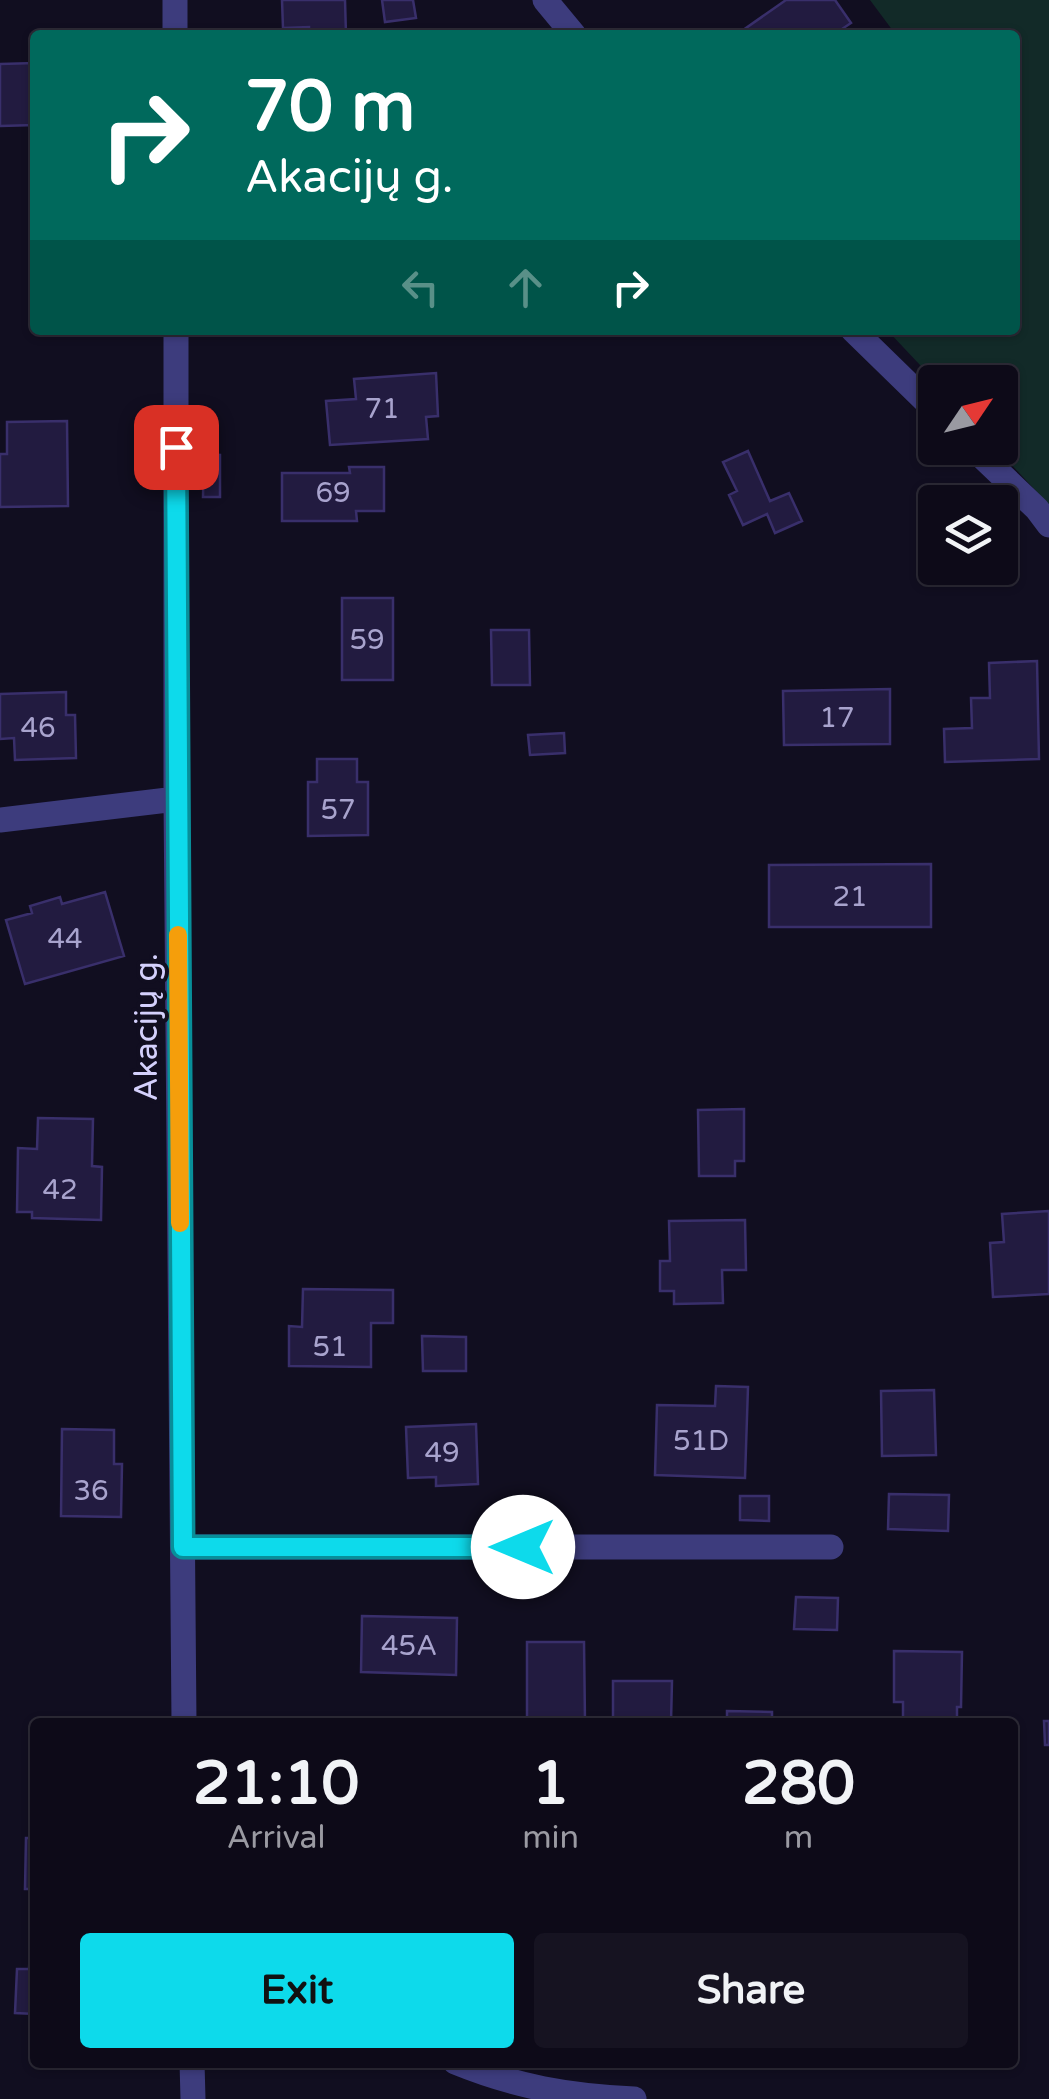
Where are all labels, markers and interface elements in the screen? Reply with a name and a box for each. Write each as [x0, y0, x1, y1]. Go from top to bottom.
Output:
text: 70 m [245, 66, 415, 150]
icon: right [80, 70, 210, 200]
text: Akacijų g. [245, 151, 454, 205]
icon: left [393, 260, 448, 315]
icon: ahead [498, 260, 553, 315]
icon: right [603, 260, 658, 315]
north arrow [918, 365, 1018, 465]
map controls [918, 365, 1018, 585]
house number: 71 [364, 392, 400, 426]
pin [134, 405, 219, 490]
icon: arrive [149, 420, 204, 475]
house number: 69 [315, 476, 351, 510]
button: layers [918, 485, 1018, 585]
house number: 59 [349, 623, 385, 657]
house number: 17 [819, 701, 855, 735]
house number: 46 [20, 711, 56, 745]
house number: 57 [320, 793, 356, 827]
house number: 21 [832, 880, 868, 914]
house number: 44 [47, 922, 83, 956]
street label: Akacijų g. [128, 953, 166, 1101]
house number: 42 [42, 1173, 78, 1207]
house number: 51 [312, 1330, 348, 1364]
house number: 51D [673, 1424, 729, 1458]
house number: 49 [424, 1436, 460, 1470]
house number: 36 [73, 1474, 109, 1508]
position arrow [471, 1495, 575, 1599]
house number: 45A [381, 1629, 437, 1663]
text: 21:10 [193, 1748, 359, 1820]
text: 1 [532, 1748, 569, 1820]
text: 280 [742, 1748, 855, 1820]
text: Arrival [227, 1819, 326, 1857]
text: min [522, 1819, 579, 1857]
text: m [784, 1819, 813, 1857]
button: Exit [80, 1933, 514, 2048]
button: Share [534, 1933, 968, 2048]

